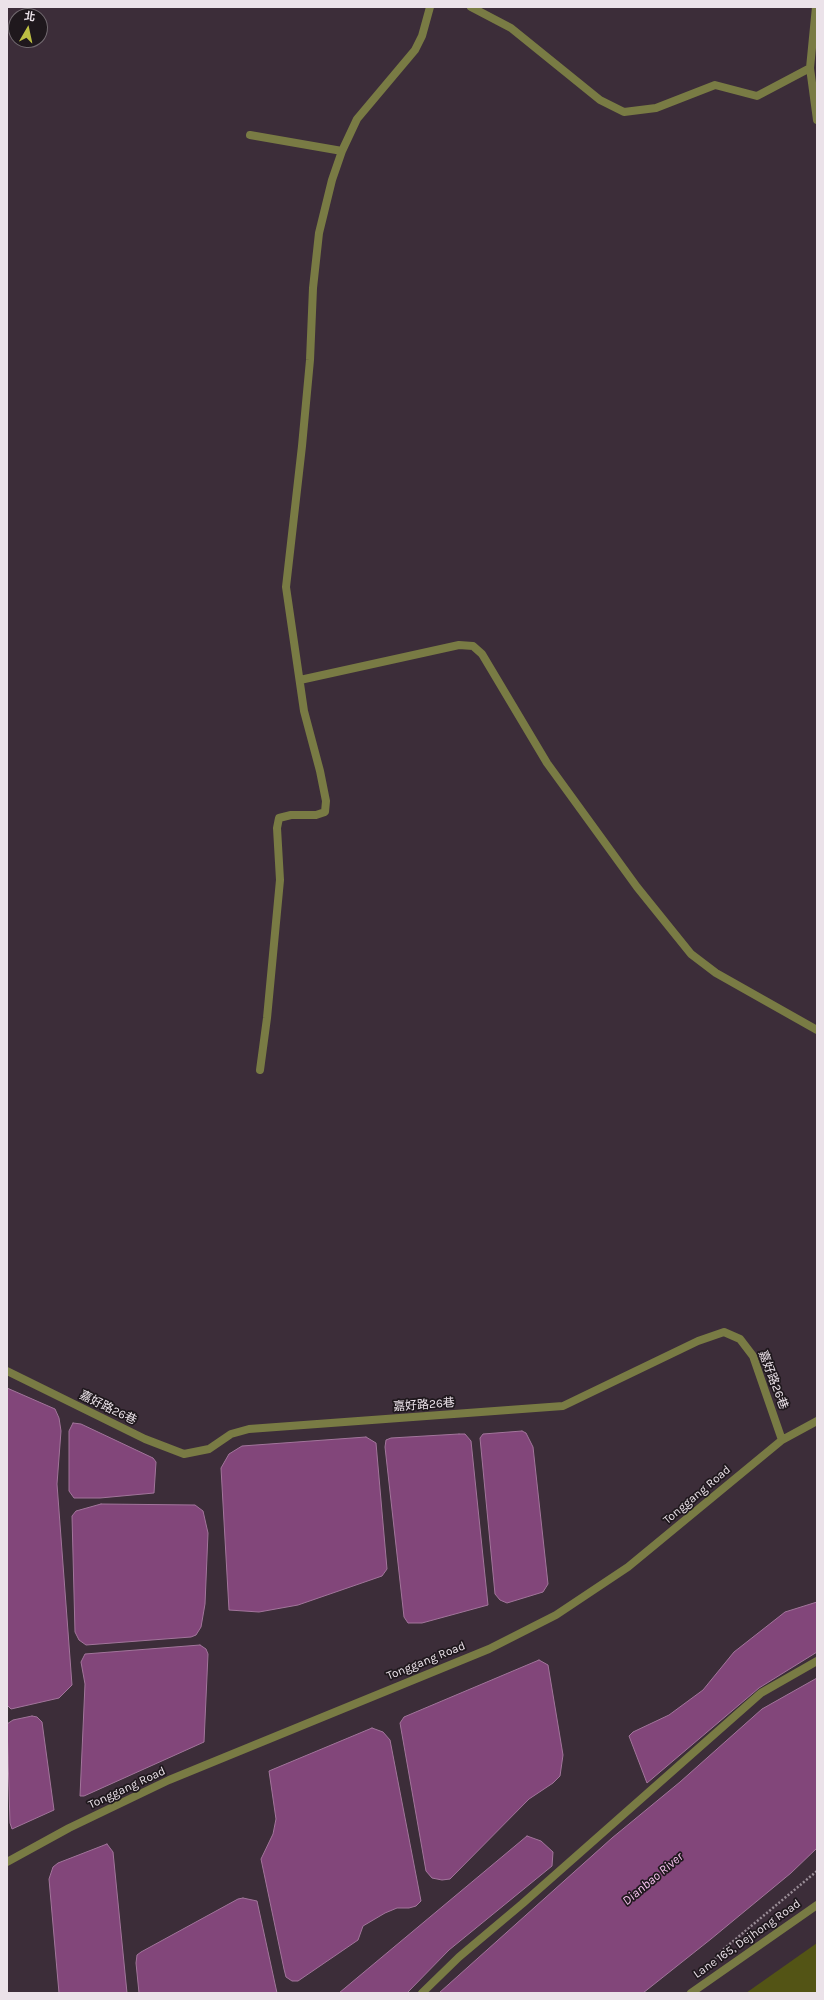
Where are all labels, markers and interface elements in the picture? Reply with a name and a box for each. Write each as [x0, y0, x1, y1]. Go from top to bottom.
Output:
north arrow [8, 8, 48, 48]
text: 北 [23, 9, 36, 24]
street label: 嘉好路26巷 [755, 1349, 791, 1411]
street label: 嘉好路26巷 [77, 1388, 139, 1428]
street label: 嘉好路26巷 [393, 1396, 455, 1414]
street label: Tonggang Road [660, 1463, 734, 1527]
street label: Tonggang Road [385, 1639, 467, 1683]
street label: Tonggang Road [86, 1764, 168, 1812]
water label: Dianbao River [619, 1849, 687, 1909]
street label: Lane 165, Dejhong Road [691, 1897, 803, 1981]

